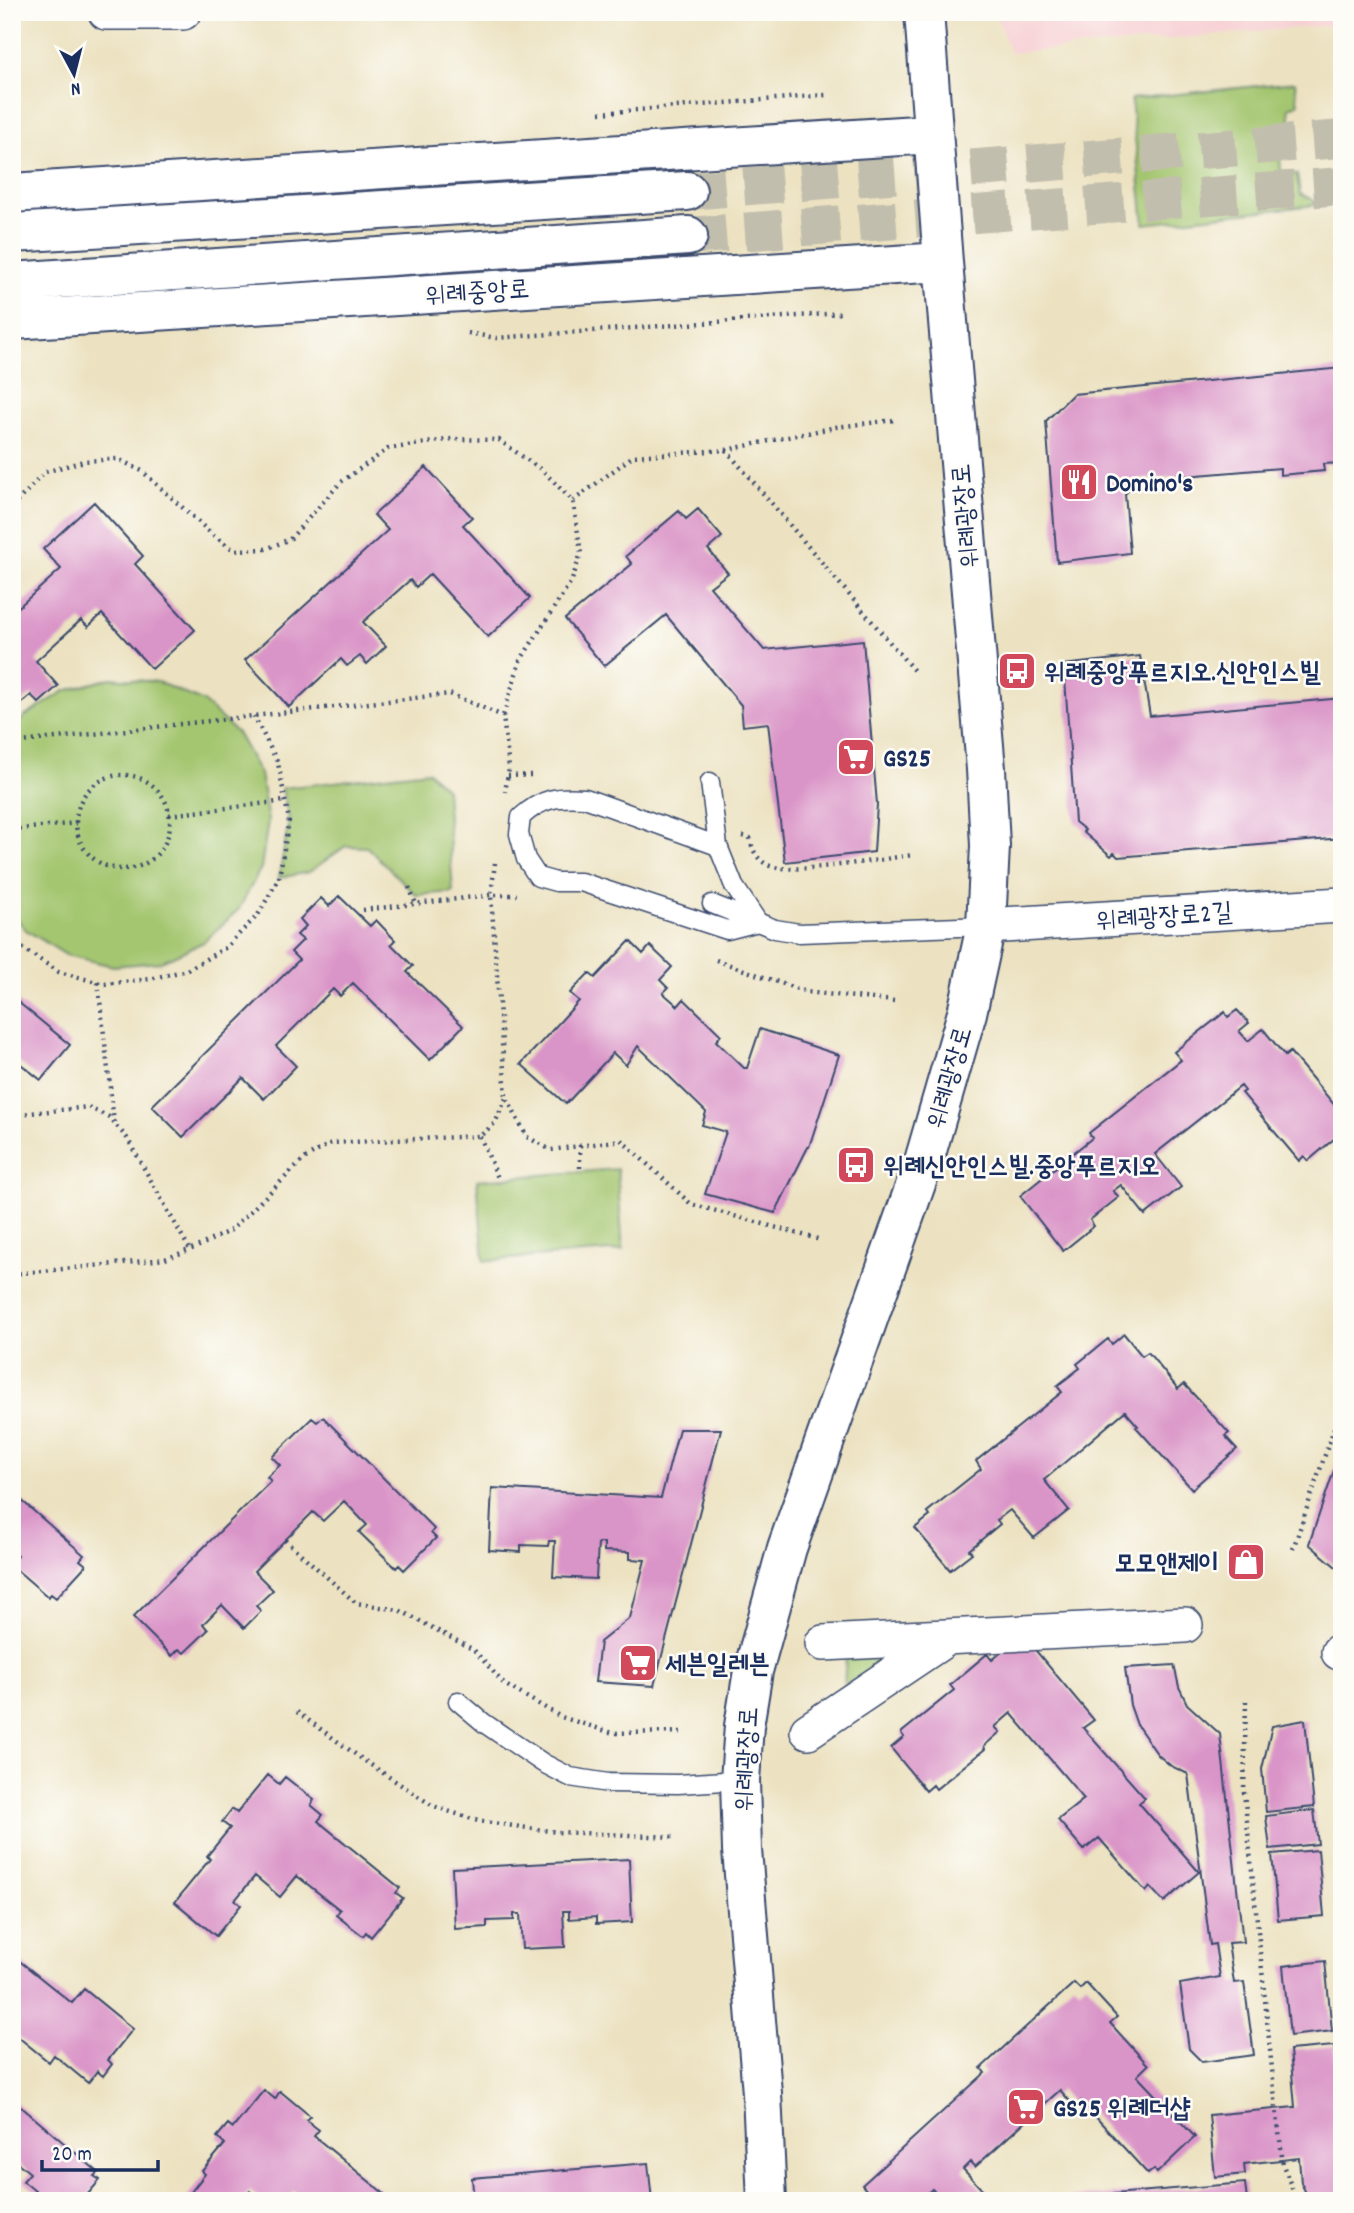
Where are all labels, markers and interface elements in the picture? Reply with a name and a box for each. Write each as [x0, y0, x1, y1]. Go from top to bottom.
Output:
north arrow [38, 38, 108, 108]
text: N [69, 73, 82, 101]
street label: 위례중앙로 [424, 272, 531, 317]
restaurant icon: Domino's [1058, 461, 1100, 503]
street label: 위례광장로 [944, 462, 990, 569]
place label: Domino's [1106, 467, 1193, 504]
bus stop icon: 위례중앙푸르지오.신안인스빌 [996, 650, 1038, 692]
place label: 위례중앙푸르지오.신안인스빌 [1044, 656, 1321, 693]
supermarket icon: GS25 [835, 736, 877, 778]
place label: GS25 [883, 742, 931, 779]
street label: 위례광장로2길 [1095, 895, 1234, 942]
street label: 위례광장로 [919, 1023, 984, 1133]
bus stop icon: 위례신안인스빌.중앙푸르지오 [835, 1144, 877, 1186]
place label: 위례신안인스빌.중앙푸르지오 [883, 1150, 1159, 1187]
shop icon: 모모앤제이 [1225, 1541, 1267, 1583]
place label: 모모앤제이 [1114, 1547, 1219, 1584]
supermarket icon: 세븐일레븐 [617, 1642, 659, 1684]
place label: 세븐일레븐 [665, 1648, 770, 1685]
street label: 위례광장로 [727, 1706, 770, 1812]
supermarket icon: GS25 위례더샵 [1005, 2086, 1047, 2128]
place label: GS25 위례더샵 [1053, 2092, 1191, 2129]
scale bar [42, 2129, 158, 2173]
text: 20 m [52, 2141, 92, 2171]

